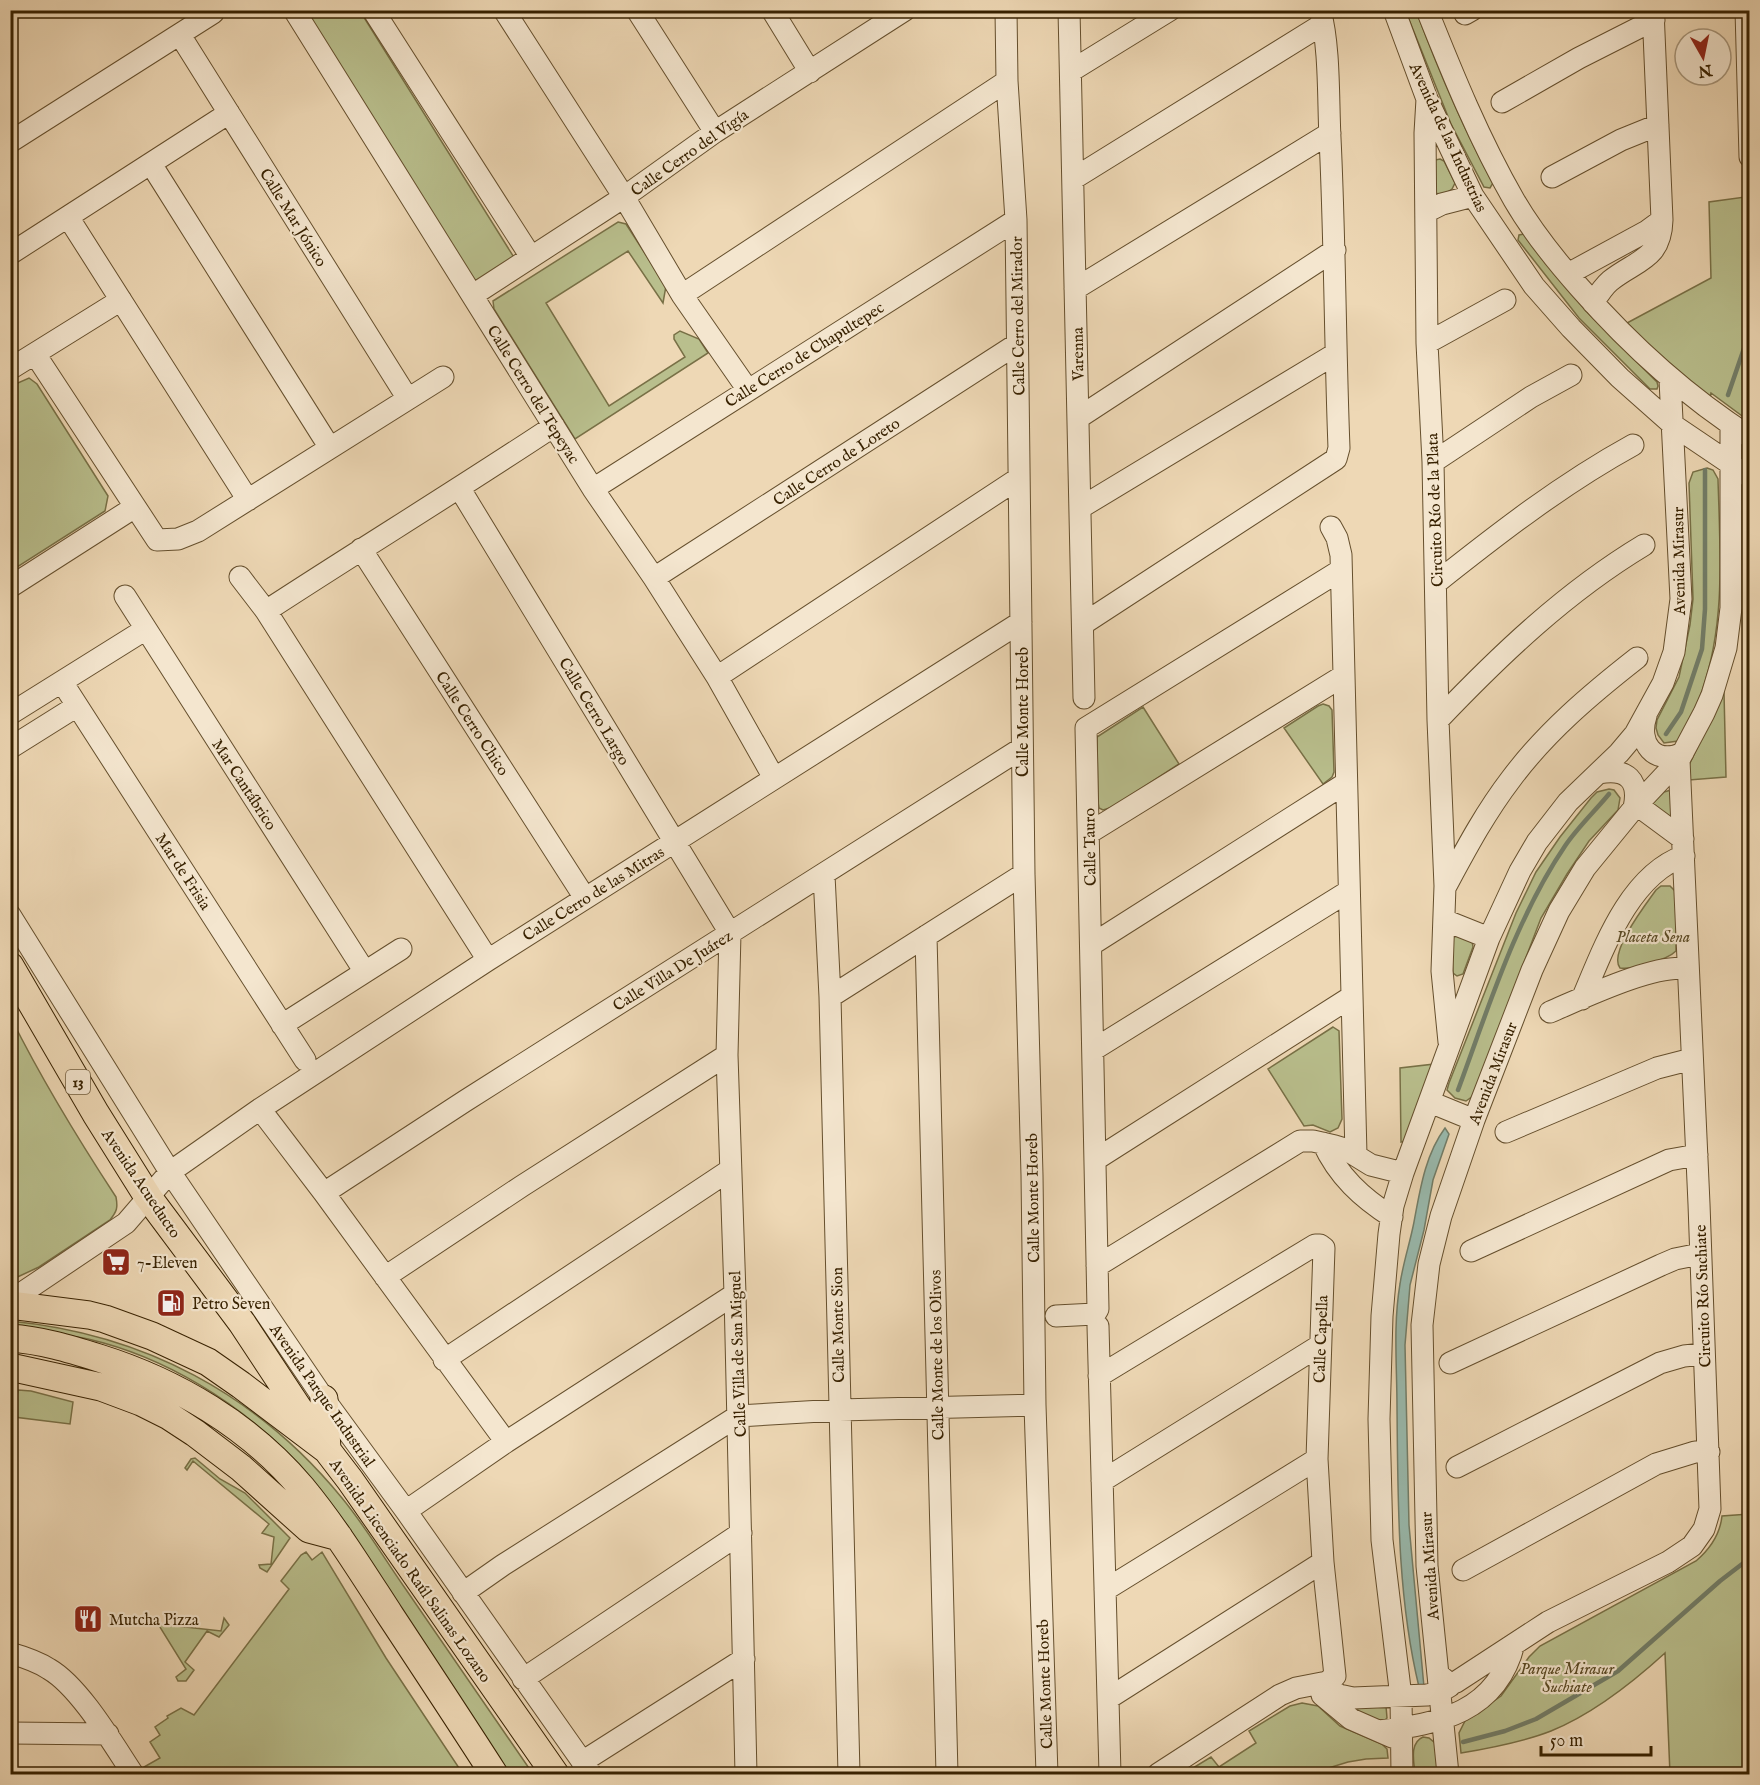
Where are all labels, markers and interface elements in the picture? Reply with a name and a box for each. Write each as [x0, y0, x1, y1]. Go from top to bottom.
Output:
north arrow [1673, 27, 1733, 87]
street label: Avenida de las Industrias [1403, 59, 1491, 216]
text: N [1696, 59, 1714, 81]
street label: Calle Cerro del Vigía [628, 106, 753, 202]
street label: Calle Mar Jónico [254, 165, 331, 271]
street label: Calle Cerro del Mirador [1008, 236, 1030, 396]
street label: Calle Cerro de Chapultepec [722, 298, 888, 413]
street label: Calle Cerro del Tepeyac [482, 322, 583, 468]
street label: Varenna [1069, 327, 1089, 382]
street label: Calle Cerro de Loreto [770, 414, 905, 511]
street label: Circuito Río de la Plata [1423, 433, 1449, 587]
street label: Avenida Mirasur [1669, 506, 1691, 616]
street label: Calle Monte Horeb [1014, 647, 1034, 777]
street label: Calle Cerro Largo [553, 655, 633, 770]
street label: Calle Cerro Chico [430, 668, 513, 780]
street label: Mar Cantábrico [206, 736, 280, 835]
street label: Calle Tauro [1080, 807, 1102, 886]
street label: Mar de Frisia [150, 830, 215, 914]
street label: Calle Cerro de las Mitras [519, 843, 669, 946]
street label: Calle Villa De Juárez [609, 927, 737, 1017]
park label: Placeta Sena [1616, 928, 1690, 948]
street label: Avenida Mirasur [1465, 1019, 1523, 1129]
road number: 13 [66, 1070, 90, 1094]
street label: Avenida Acueducto [96, 1125, 185, 1243]
street label: Calle Monte Horeb [1023, 1132, 1045, 1263]
street label: Circuito Río Suchiate [1692, 1224, 1716, 1368]
supermarket icon: 7-Eleven [100, 1246, 132, 1278]
place label: 7-Eleven [137, 1254, 198, 1274]
street label: Calle Monte Sion [828, 1267, 850, 1383]
street label: Calle Monte de los Olivos [927, 1269, 949, 1440]
street label: Calle Villa de San Miguel [726, 1270, 752, 1437]
fuel station icon: Petro Seven [155, 1287, 187, 1319]
place label: Petro Seven [192, 1295, 271, 1315]
street label: Calle Capella [1310, 1295, 1334, 1383]
street label: Avenida Parque Industrial [264, 1320, 379, 1472]
street label: Avenida Licenciado Raúl Salinas Lozano [324, 1455, 495, 1687]
street label: Avenida Mirasur [1417, 1511, 1445, 1622]
restaurant icon: Mutcha Pizza [72, 1603, 104, 1635]
place label: Mutcha Pizza [109, 1611, 199, 1631]
street label: Calle Monte Horeb [1034, 1618, 1058, 1749]
park label: Parque Mirasur Suchiate [1520, 1660, 1616, 1698]
scale bar [1541, 1719, 1650, 1757]
text: 50 m [1550, 1730, 1583, 1753]

